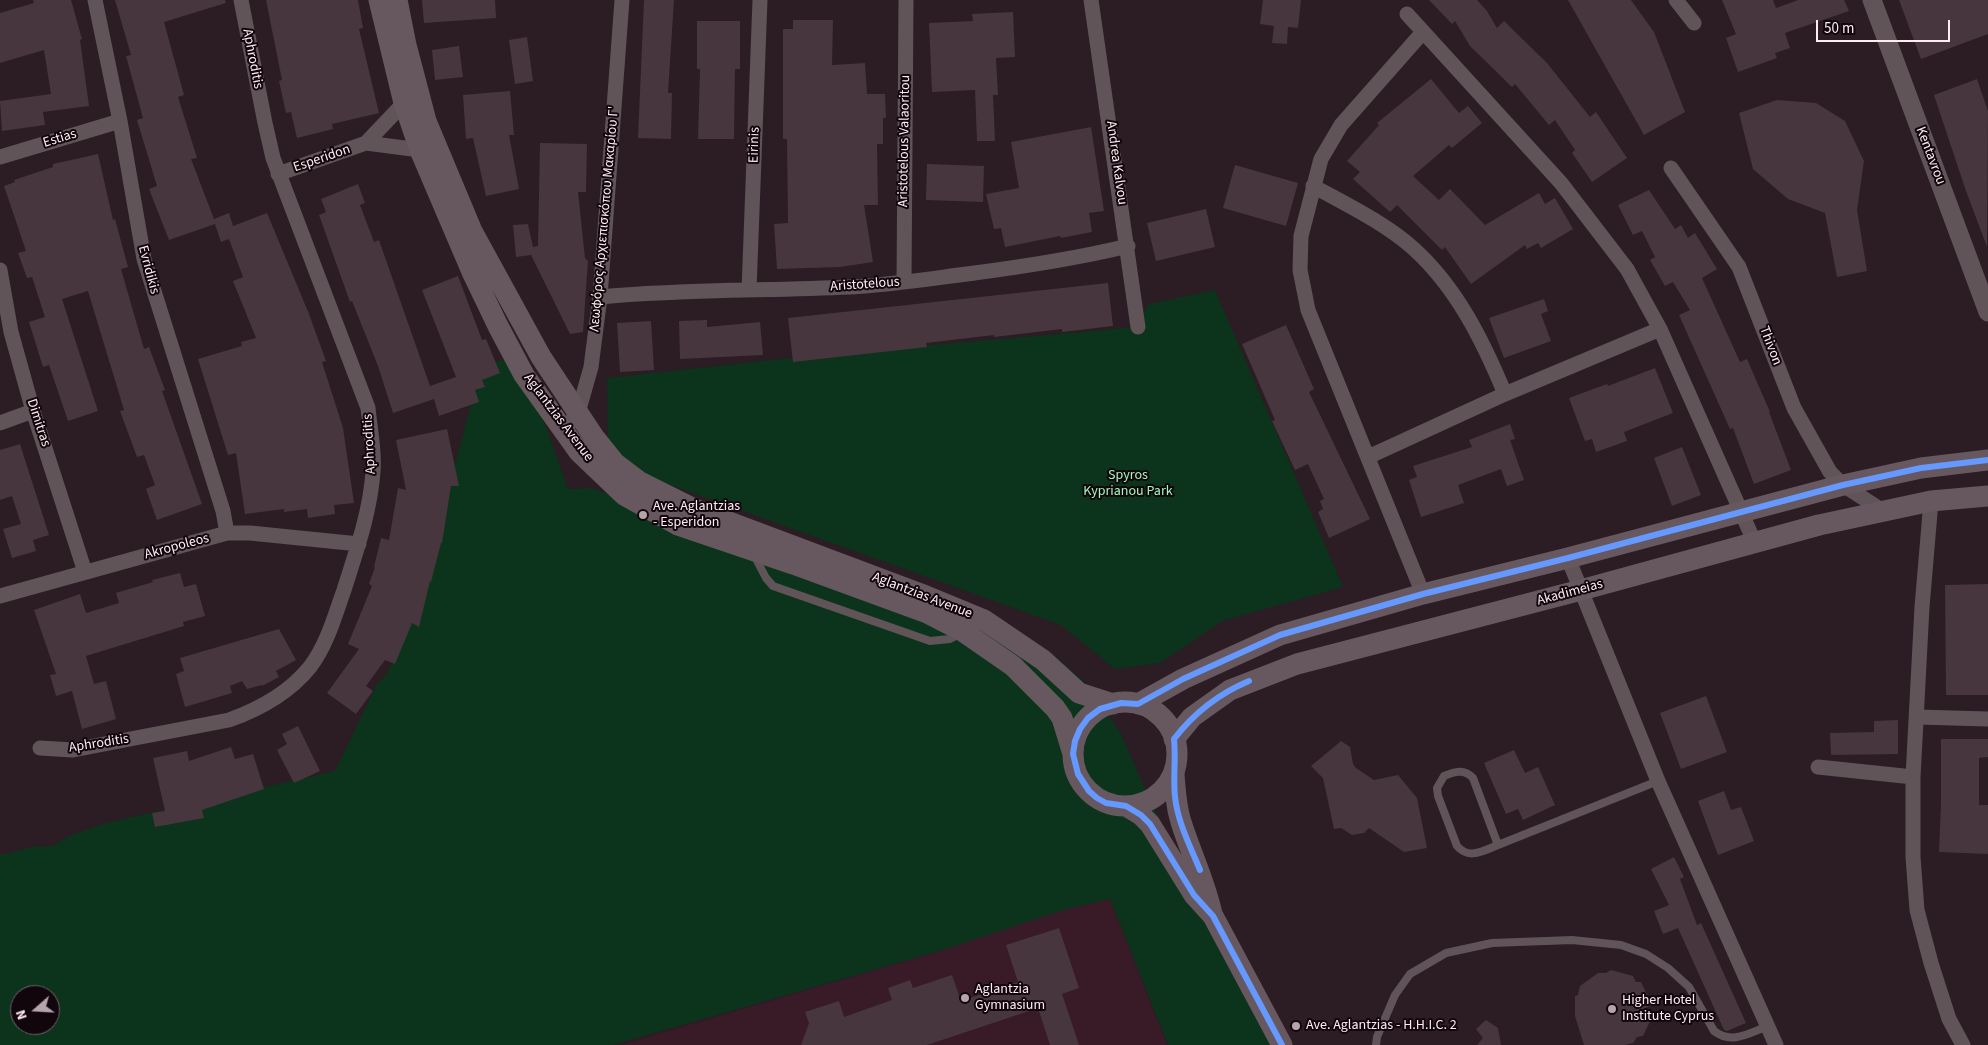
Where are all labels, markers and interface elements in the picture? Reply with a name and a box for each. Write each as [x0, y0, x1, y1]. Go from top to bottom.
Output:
scale bar [1818, 10, 1952, 42]
text: 50 m [1824, 18, 1854, 39]
street label: Aphroditis [238, 28, 266, 90]
street label: Aristotelous Valaoritou [895, 75, 915, 207]
street label: Λεωφόρος Αρχιεπισκόπου Μακαρίου Γ' [587, 106, 623, 332]
street label: Andrea Kalvou [1102, 120, 1130, 206]
street label: Kentavrou [1911, 125, 1949, 187]
street label: Estias [41, 126, 79, 152]
street label: Eirinis [746, 127, 764, 163]
street label: Esperidon [291, 141, 353, 177]
street label: Evridikis [133, 244, 163, 296]
street label: Aristotelous [830, 274, 900, 296]
street label: Thivon [1755, 324, 1785, 368]
street label: Aglantzias Avenue [519, 371, 597, 465]
street label: Dimitras [22, 397, 54, 449]
street label: Aphroditis [360, 413, 380, 475]
park label: Spyros Kyprianou Park [1083, 468, 1173, 501]
place label: Ave. Aglantzias - Esperidon [653, 499, 740, 532]
marker: Ave. Aglantzias - Esperidon [637, 509, 649, 521]
street label: Akropoleos [143, 530, 211, 564]
street label: Aglantzias Avenue [870, 569, 974, 623]
street label: Akadimeias [1535, 576, 1605, 610]
street label: Aphroditis [68, 731, 130, 757]
place label: Aglantzia Gymnasium [975, 982, 1045, 1014]
north arrow [10, 985, 60, 1035]
marker: Aglantzia Gymnasium [959, 992, 971, 1004]
place label: Higher Hotel Institute Cyprus [1622, 993, 1714, 1026]
marker: Higher Hotel Institute Cyprus [1606, 1003, 1618, 1015]
text: N [11, 1007, 33, 1022]
place label: Ave. Aglantzias - H.H.I.C. 2 [1306, 1018, 1457, 1034]
marker: Ave. Aglantzias - H.H.I.C. 2 [1290, 1020, 1302, 1032]

